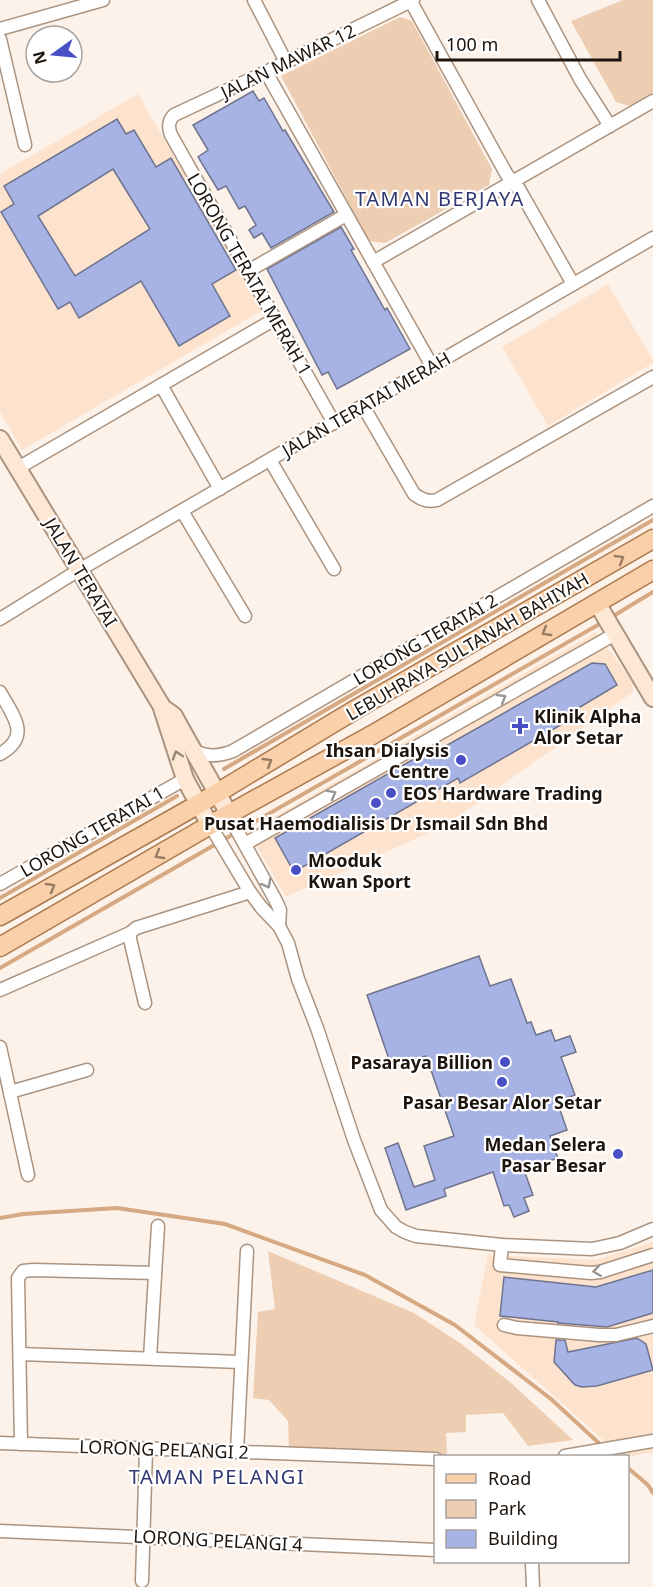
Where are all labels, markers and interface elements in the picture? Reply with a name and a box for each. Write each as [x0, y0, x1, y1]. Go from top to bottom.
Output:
street label: JALAN MAWAR 12 [215, 18, 359, 105]
north arrow [24, 24, 84, 84]
scale bar [437, 24, 620, 62]
text: 100 m [446, 32, 498, 56]
text: N [27, 49, 52, 67]
street label: LORONG TERATAI MERAH 1 [182, 169, 318, 379]
district label: TAMAN BERJAYA [355, 185, 525, 212]
street label: JALAN TERATAI MERAH [276, 346, 455, 463]
street label: JALAN TERATAI [38, 511, 123, 631]
one-way arrow [613, 554, 624, 566]
street label: LEBUHRAYA SULTANAH BAHIYAH [341, 566, 593, 726]
street label: LORONG TERATAI 2 [349, 588, 501, 690]
one-way arrow [542, 625, 552, 637]
one-way arrow [495, 694, 506, 706]
place label: Klinik Alpha Alor Setar [534, 704, 641, 749]
marker: Klinik Alpha Alor Setar [511, 717, 529, 735]
place label: Ihsan Dialysis Centre [326, 738, 449, 783]
one-way arrow [172, 750, 184, 761]
marker: Ihsan Dialysis Centre [454, 753, 468, 767]
one-way arrow [262, 758, 272, 769]
street label: LORONG TERATAI 1 [16, 780, 168, 882]
place label: EOS Hardware Trading [403, 781, 603, 805]
marker: EOS Hardware Trading [384, 786, 398, 800]
one-way arrow [326, 790, 336, 802]
marker: Pusat Haemodialisis Dr Ismail Sdn Bhd [369, 796, 383, 810]
place label: Pusat Haemodialisis Dr Ismail Sdn Bhd [204, 811, 548, 835]
one-way arrow [155, 847, 165, 859]
place label: Mooduk Kwan Sport [308, 848, 411, 893]
marker: Mooduk Kwan Sport [289, 863, 303, 877]
one-way arrow [260, 878, 271, 888]
one-way arrow [45, 883, 55, 895]
place label: Pasaraya Billion [351, 1050, 493, 1074]
marker: Pasaraya Billion [498, 1055, 512, 1069]
marker: Pasar Besar Alor Setar [495, 1075, 509, 1089]
place label: Pasar Besar Alor Setar [403, 1090, 601, 1114]
place label: Medan Selera Pasar Besar [485, 1132, 606, 1177]
marker: Medan Selera Pasar Besar [611, 1147, 625, 1161]
one-way arrow [592, 1265, 602, 1277]
street label: LORONG PELANGI 2 [79, 1434, 249, 1464]
legend [434, 1455, 629, 1563]
district label: TAMAN PELANGI [129, 1463, 305, 1490]
text: Road [488, 1466, 531, 1490]
text: Park [488, 1496, 526, 1520]
street label: LORONG PELANGI 4 [133, 1524, 303, 1556]
text: Building [488, 1526, 558, 1550]

